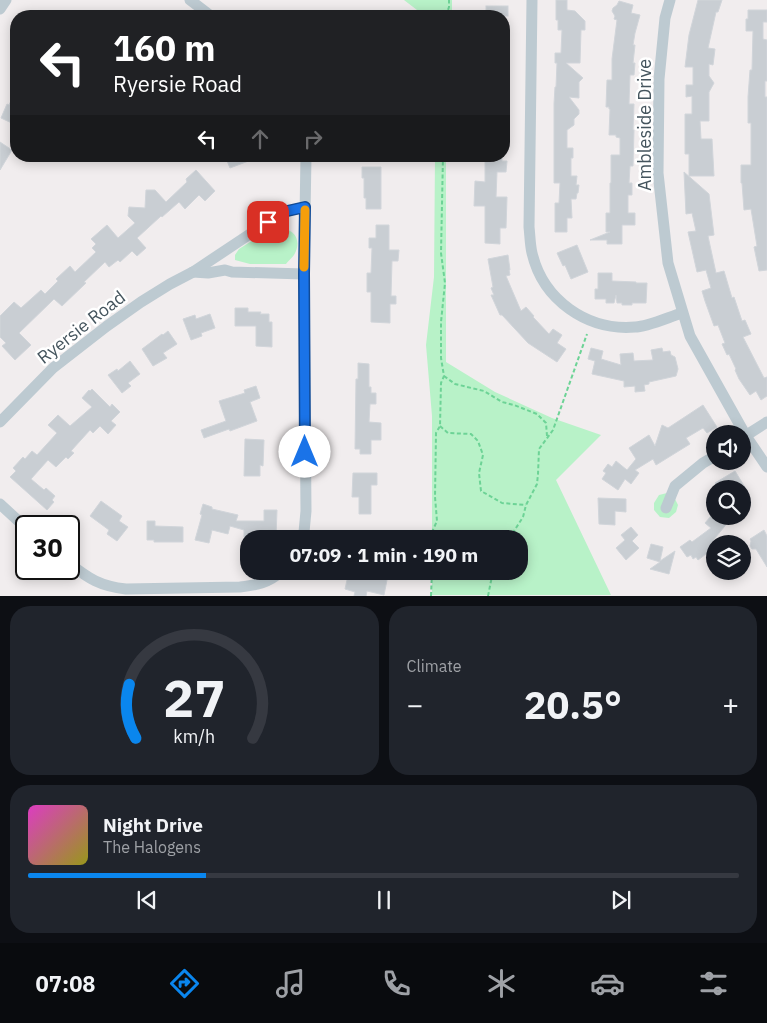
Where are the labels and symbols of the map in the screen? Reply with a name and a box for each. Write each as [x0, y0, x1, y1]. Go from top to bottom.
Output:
street label: Ambleside Drive [633, 59, 656, 191]
pin [247, 201, 289, 243]
street label: Ryersie Road [32, 285, 130, 369]
position arrow [278, 425, 330, 477]
speed limit sign: 30 [15, 515, 80, 580]

